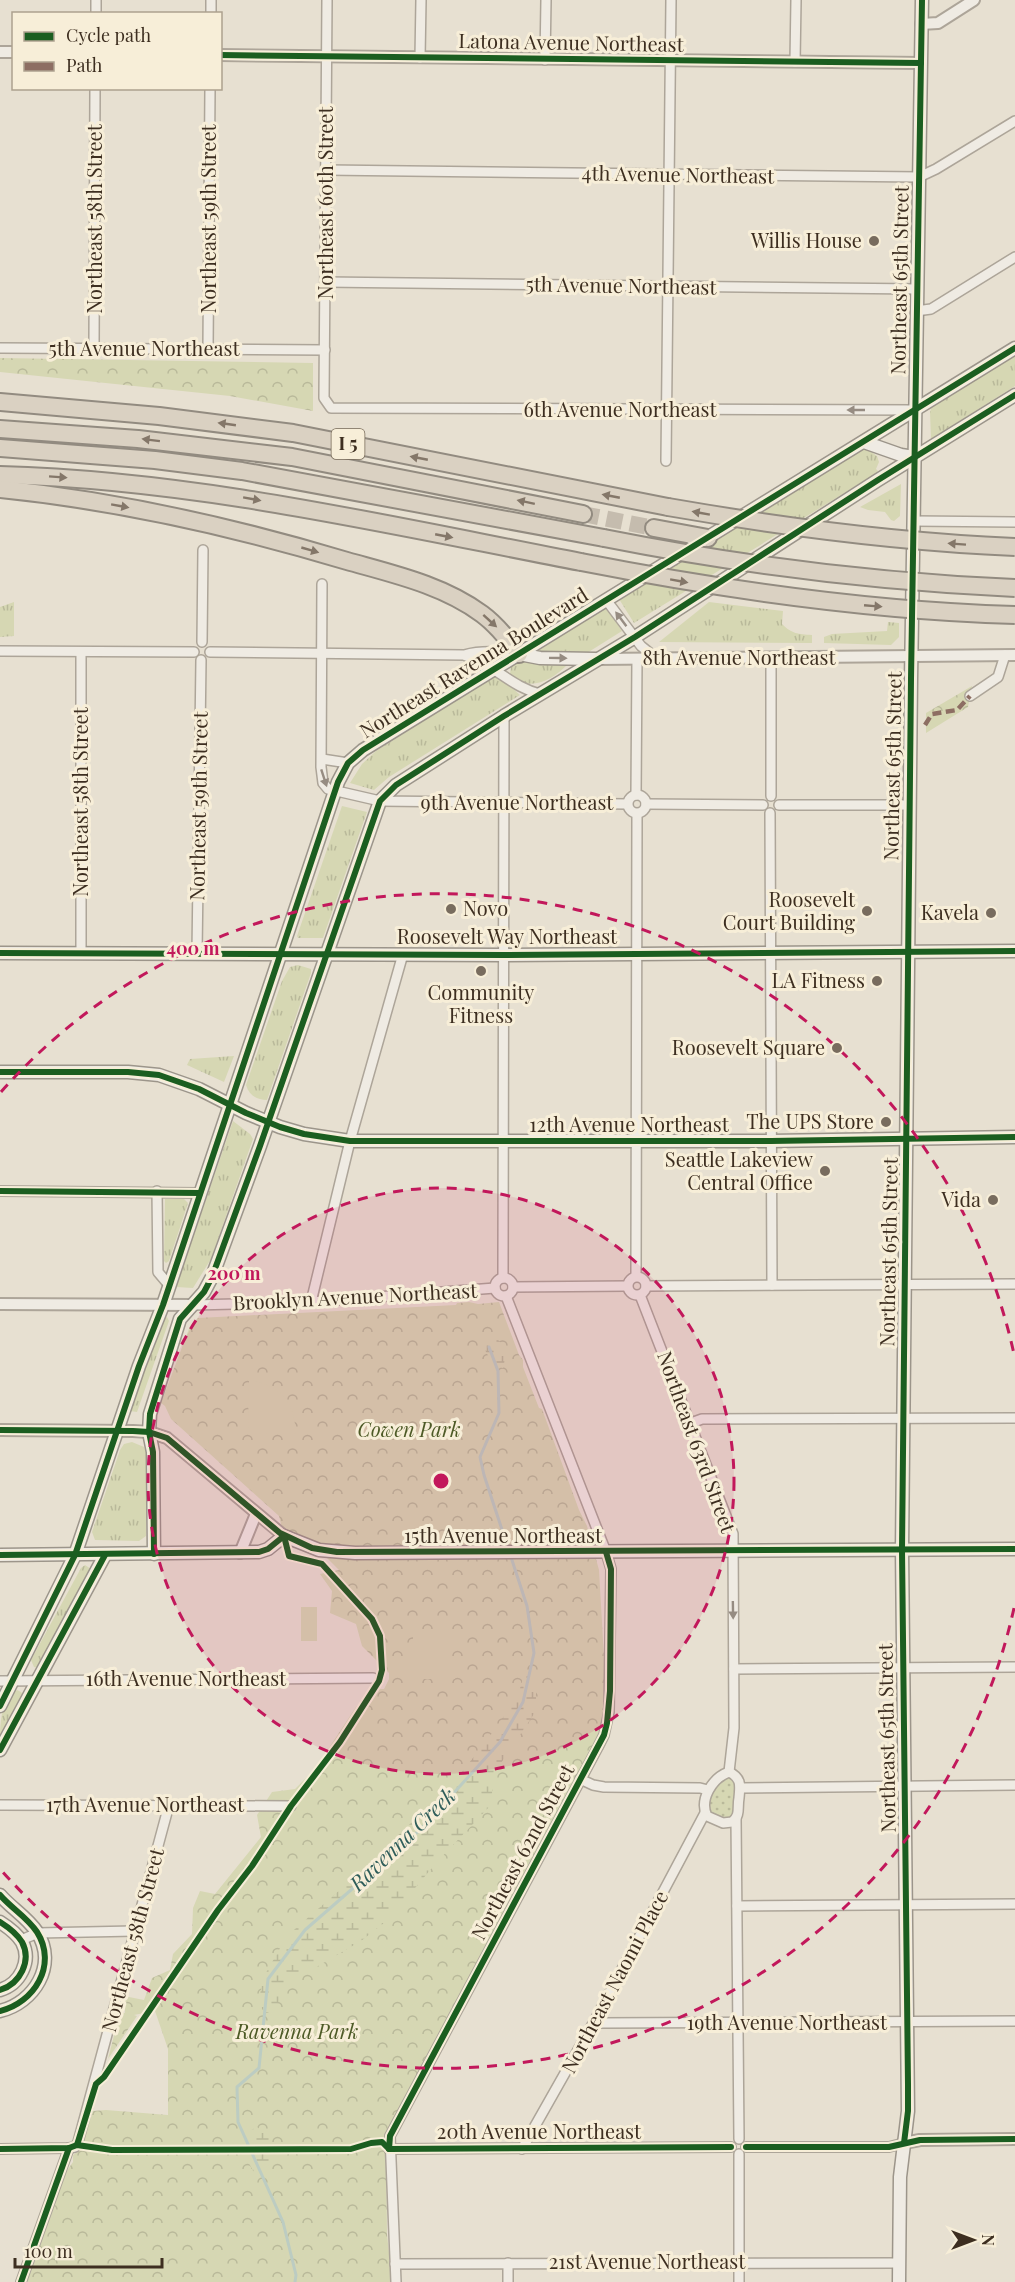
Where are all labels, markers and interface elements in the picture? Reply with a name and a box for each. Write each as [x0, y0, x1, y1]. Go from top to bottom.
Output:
legend [12, 12, 222, 90]
text: Cycle path [66, 23, 151, 47]
street label: Latona Avenue Northeast [458, 26, 685, 57]
text: Path [66, 53, 103, 77]
street label: Northeast 60th Street [311, 106, 338, 300]
street label: Northeast 58th Street [80, 123, 107, 314]
street label: Northeast 59th Street [194, 123, 221, 314]
street label: 4th Avenue Northeast [582, 158, 775, 189]
street label: Northeast 65th Street [883, 184, 914, 375]
place label: Willis House [750, 226, 862, 253]
marker: Willis House [867, 234, 881, 248]
street label: 5th Avenue Northeast [525, 269, 718, 300]
street label: 5th Avenue Northeast [49, 334, 240, 361]
street label: 6th Avenue Northeast [523, 395, 717, 422]
one-way arrow [846, 405, 865, 415]
one-way arrow [218, 420, 237, 429]
road number: I 5 [332, 429, 364, 459]
one-way arrow [141, 435, 160, 445]
one-way arrow [410, 453, 429, 462]
one-way arrow [49, 472, 68, 482]
one-way arrow [601, 491, 620, 500]
one-way arrow [243, 495, 262, 504]
one-way arrow [516, 497, 535, 506]
one-way arrow [111, 502, 130, 511]
one-way arrow [691, 508, 710, 517]
one-way arrow [434, 532, 453, 541]
one-way arrow [947, 539, 966, 548]
one-way arrow [301, 546, 319, 555]
one-way arrow [670, 576, 689, 585]
street label: Northeast Ravenna Boulevard [354, 580, 593, 743]
one-way arrow [863, 601, 882, 611]
one-way arrow [615, 611, 627, 627]
one-way arrow [482, 614, 497, 627]
street label: 8th Avenue Northeast [642, 643, 836, 670]
one-way arrow [548, 653, 567, 663]
street label: Northeast 65th Street [876, 670, 907, 861]
street label: Northeast 58th Street [66, 706, 93, 897]
street label: Northeast 59th Street [182, 710, 213, 901]
one-way arrow [320, 769, 329, 787]
street label: 9th Avenue Northeast [421, 788, 614, 815]
place label: Roosevelt Court Building [723, 885, 856, 935]
place label: Novo [463, 894, 508, 921]
place label: Kavela [921, 898, 979, 925]
marker: Novo [444, 902, 458, 916]
marker: Roosevelt Court Building [860, 904, 874, 918]
marker: Kavela [984, 906, 998, 920]
street label: Roosevelt Way Northeast [397, 922, 618, 949]
text: 400 m [166, 936, 220, 960]
marker: Community Fitness [474, 964, 488, 978]
place label: LA Fitness [771, 966, 865, 993]
marker: LA Fitness [870, 974, 884, 988]
place label: Community Fitness [428, 978, 534, 1028]
place label: Roosevelt Square [672, 1033, 825, 1060]
marker: Roosevelt Square [830, 1041, 844, 1055]
place label: The UPS Store [746, 1107, 874, 1134]
street label: 12th Avenue Northeast [529, 1110, 730, 1137]
marker: The UPS Store [879, 1115, 893, 1129]
place label: Seattle Lakeview Central Office [665, 1145, 814, 1195]
street label: Northeast 65th Street [872, 1156, 903, 1347]
marker: Seattle Lakeview Central Office [818, 1164, 832, 1178]
place label: Vida [941, 1185, 981, 1212]
marker: Vida [986, 1193, 1000, 1207]
text: 200 m [207, 1261, 261, 1285]
street label: Brooklyn Avenue Northeast [232, 1276, 479, 1315]
street label: Northeast 63rd Street [652, 1347, 743, 1537]
park label: Cowen Park [358, 1415, 460, 1442]
centre of rings [431, 1471, 451, 1491]
street label: 15th Avenue Northeast [404, 1521, 603, 1548]
one-way arrow [728, 1601, 738, 1620]
street label: Northeast 65th Street [870, 1642, 901, 1833]
street label: 16th Avenue Northeast [86, 1664, 287, 1691]
street label: Northeast 62nd Street [464, 1758, 580, 1944]
water label: Ravenna Creek [342, 1781, 461, 1897]
street label: 17th Avenue Northeast [46, 1790, 245, 1817]
street label: Northeast 58th Street [94, 1844, 169, 2035]
street label: Northeast Naomi Place [554, 1885, 673, 2077]
street label: 19th Avenue Northeast [687, 2008, 888, 2035]
park label: Ravenna Park [235, 2017, 358, 2044]
street label: 20th Avenue Northeast [437, 2117, 642, 2144]
north arrow [943, 2210, 1003, 2270]
scale bar [15, 2231, 162, 2269]
text: N [978, 2234, 999, 2246]
text: 100 m [24, 2239, 73, 2263]
street label: 21st Avenue Northeast [549, 2247, 746, 2274]

